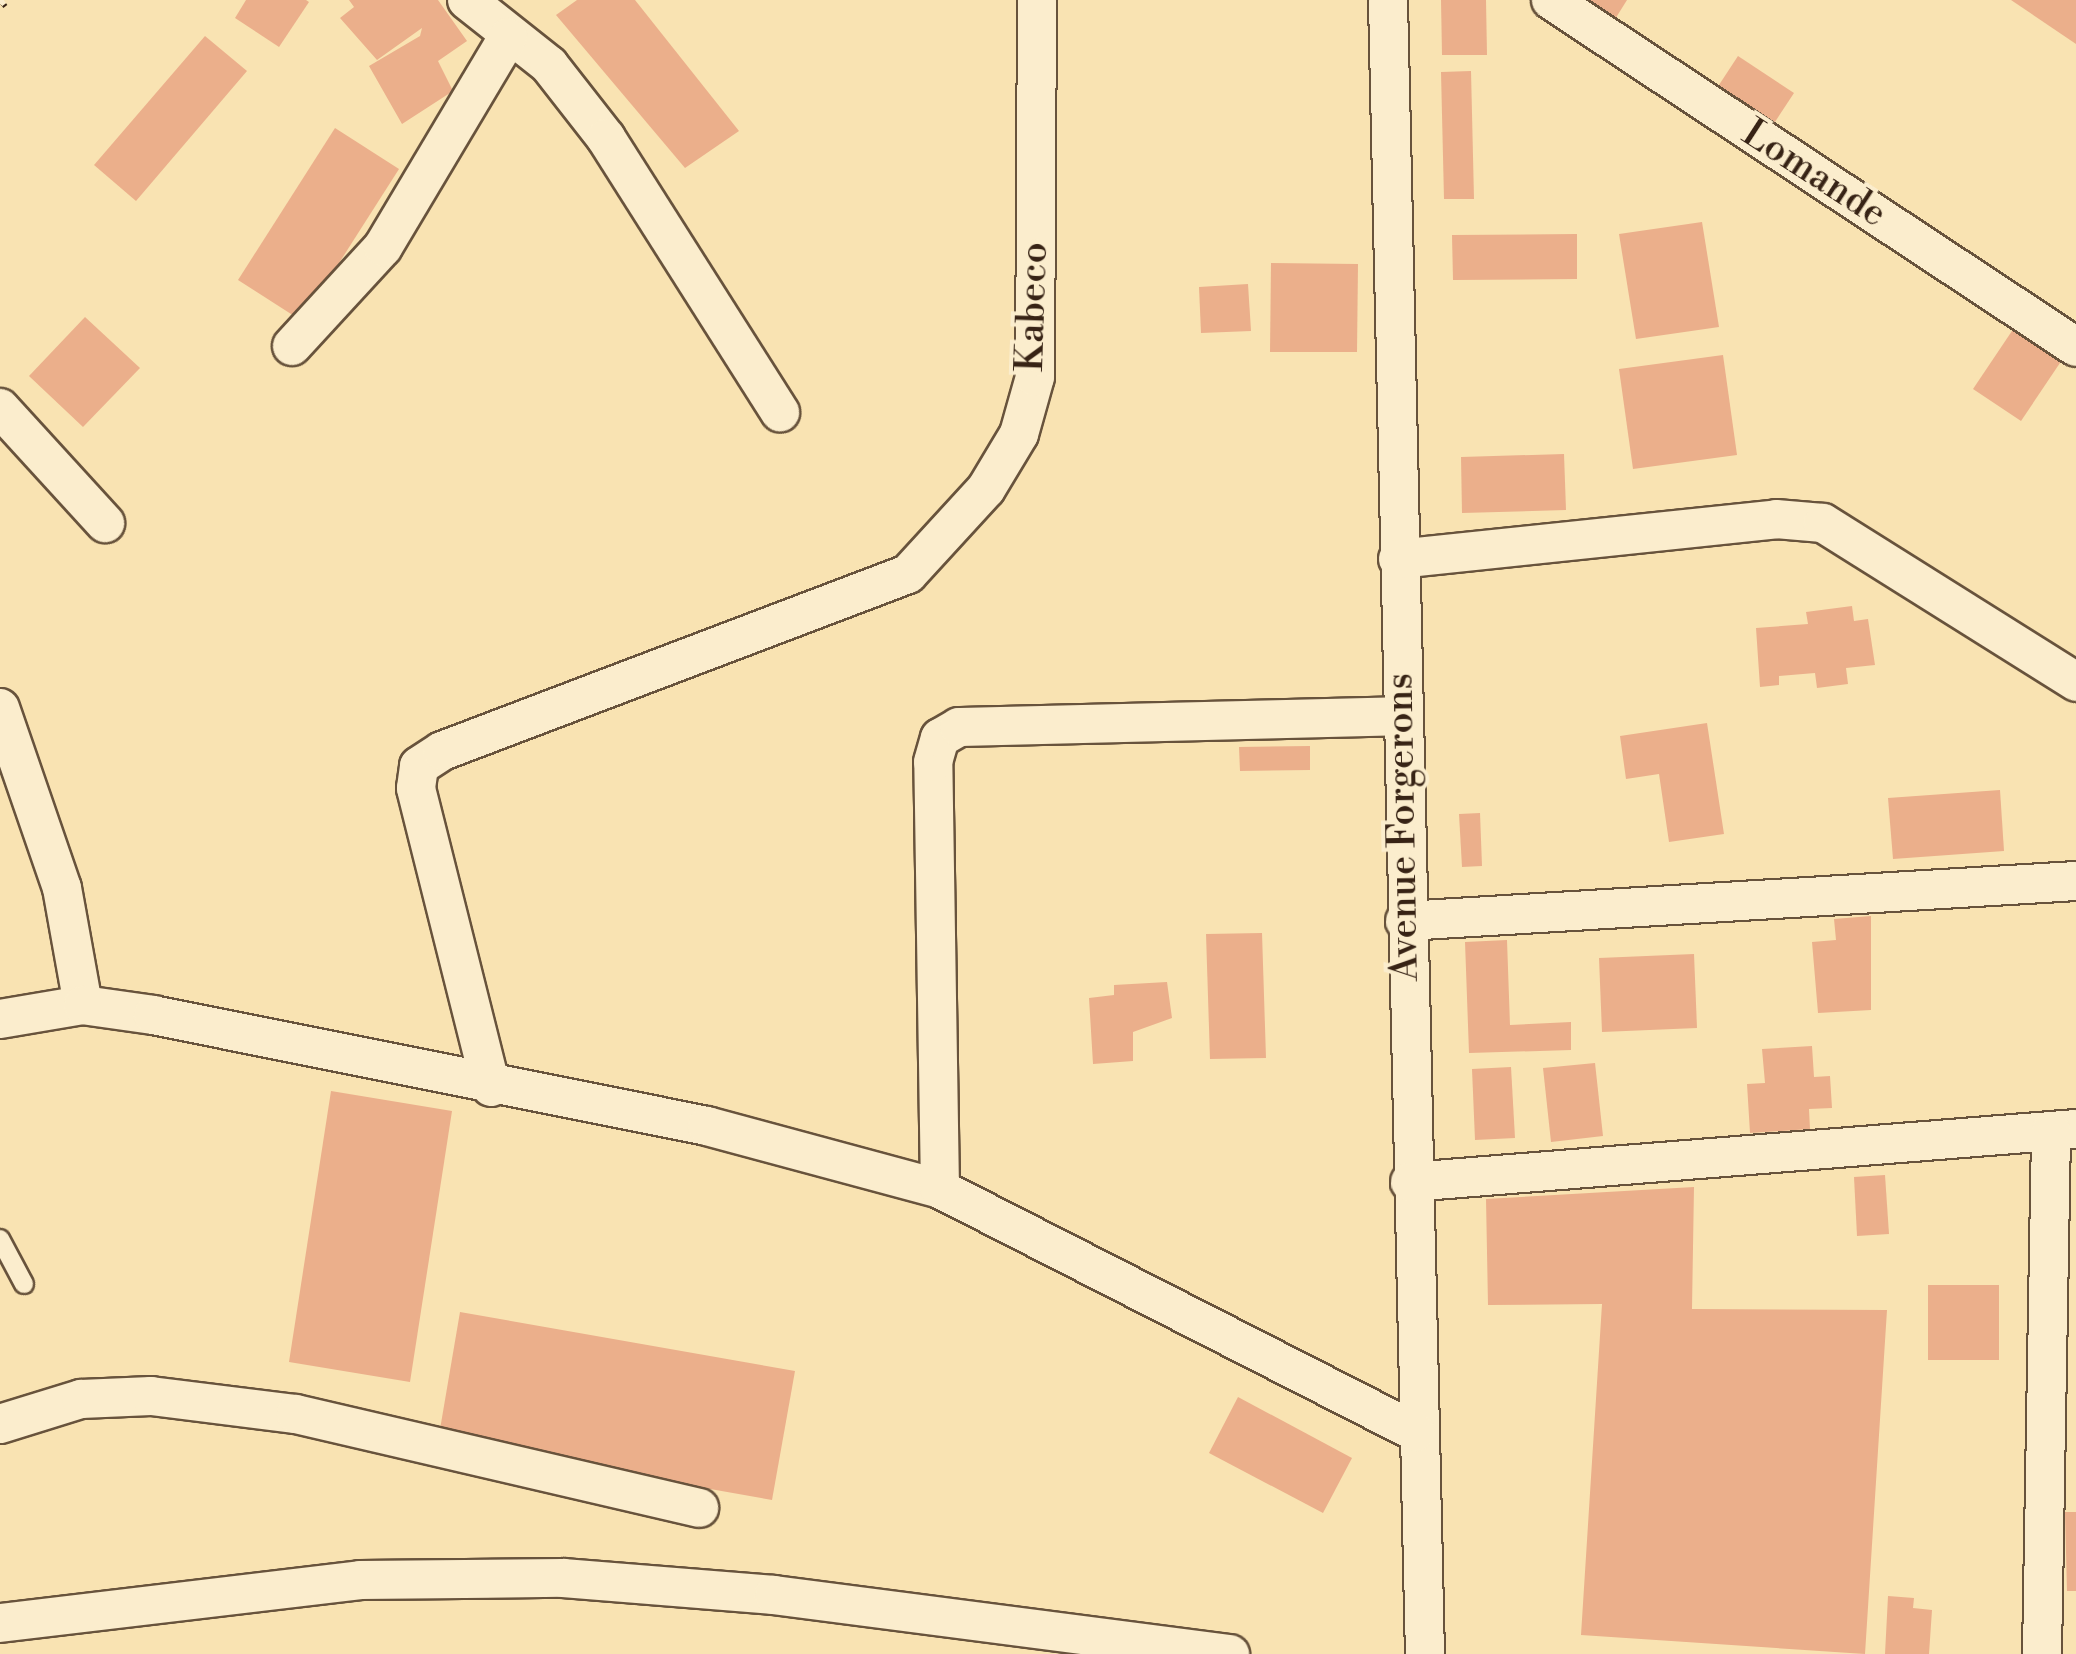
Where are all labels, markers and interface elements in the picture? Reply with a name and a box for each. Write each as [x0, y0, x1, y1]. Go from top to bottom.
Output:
street label: Lomande [1733, 111, 1895, 237]
street label: Kabeco [1008, 241, 1058, 373]
street label: Avenue Forgerons [1378, 673, 1428, 981]

